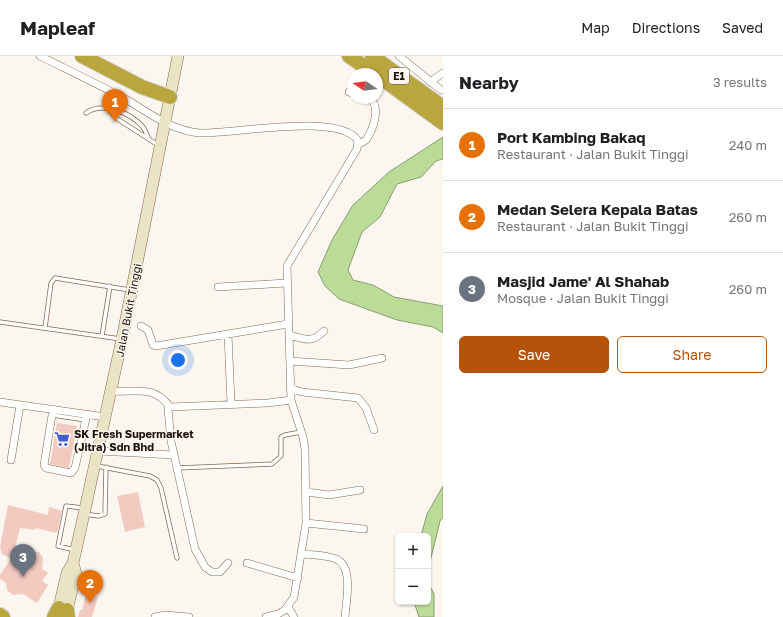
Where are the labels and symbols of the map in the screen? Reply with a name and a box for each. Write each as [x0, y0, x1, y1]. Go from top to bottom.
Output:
north arrow [347, 68, 383, 104]
road number: E1 [389, 68, 409, 84]
pin: 1 [102, 89, 128, 122]
street label: Jalan Bukit Tinggi [113, 262, 143, 358]
your location [168, 350, 188, 370]
place label: SK Fresh Supermarket (Jitra) Sdn Bhd [74, 427, 194, 453]
supermarket icon: SK Fresh Supermarket (Jitra) Sdn Bhd [53, 430, 71, 448]
pin: 3 [10, 544, 36, 577]
pin: 2 [77, 570, 103, 603]

